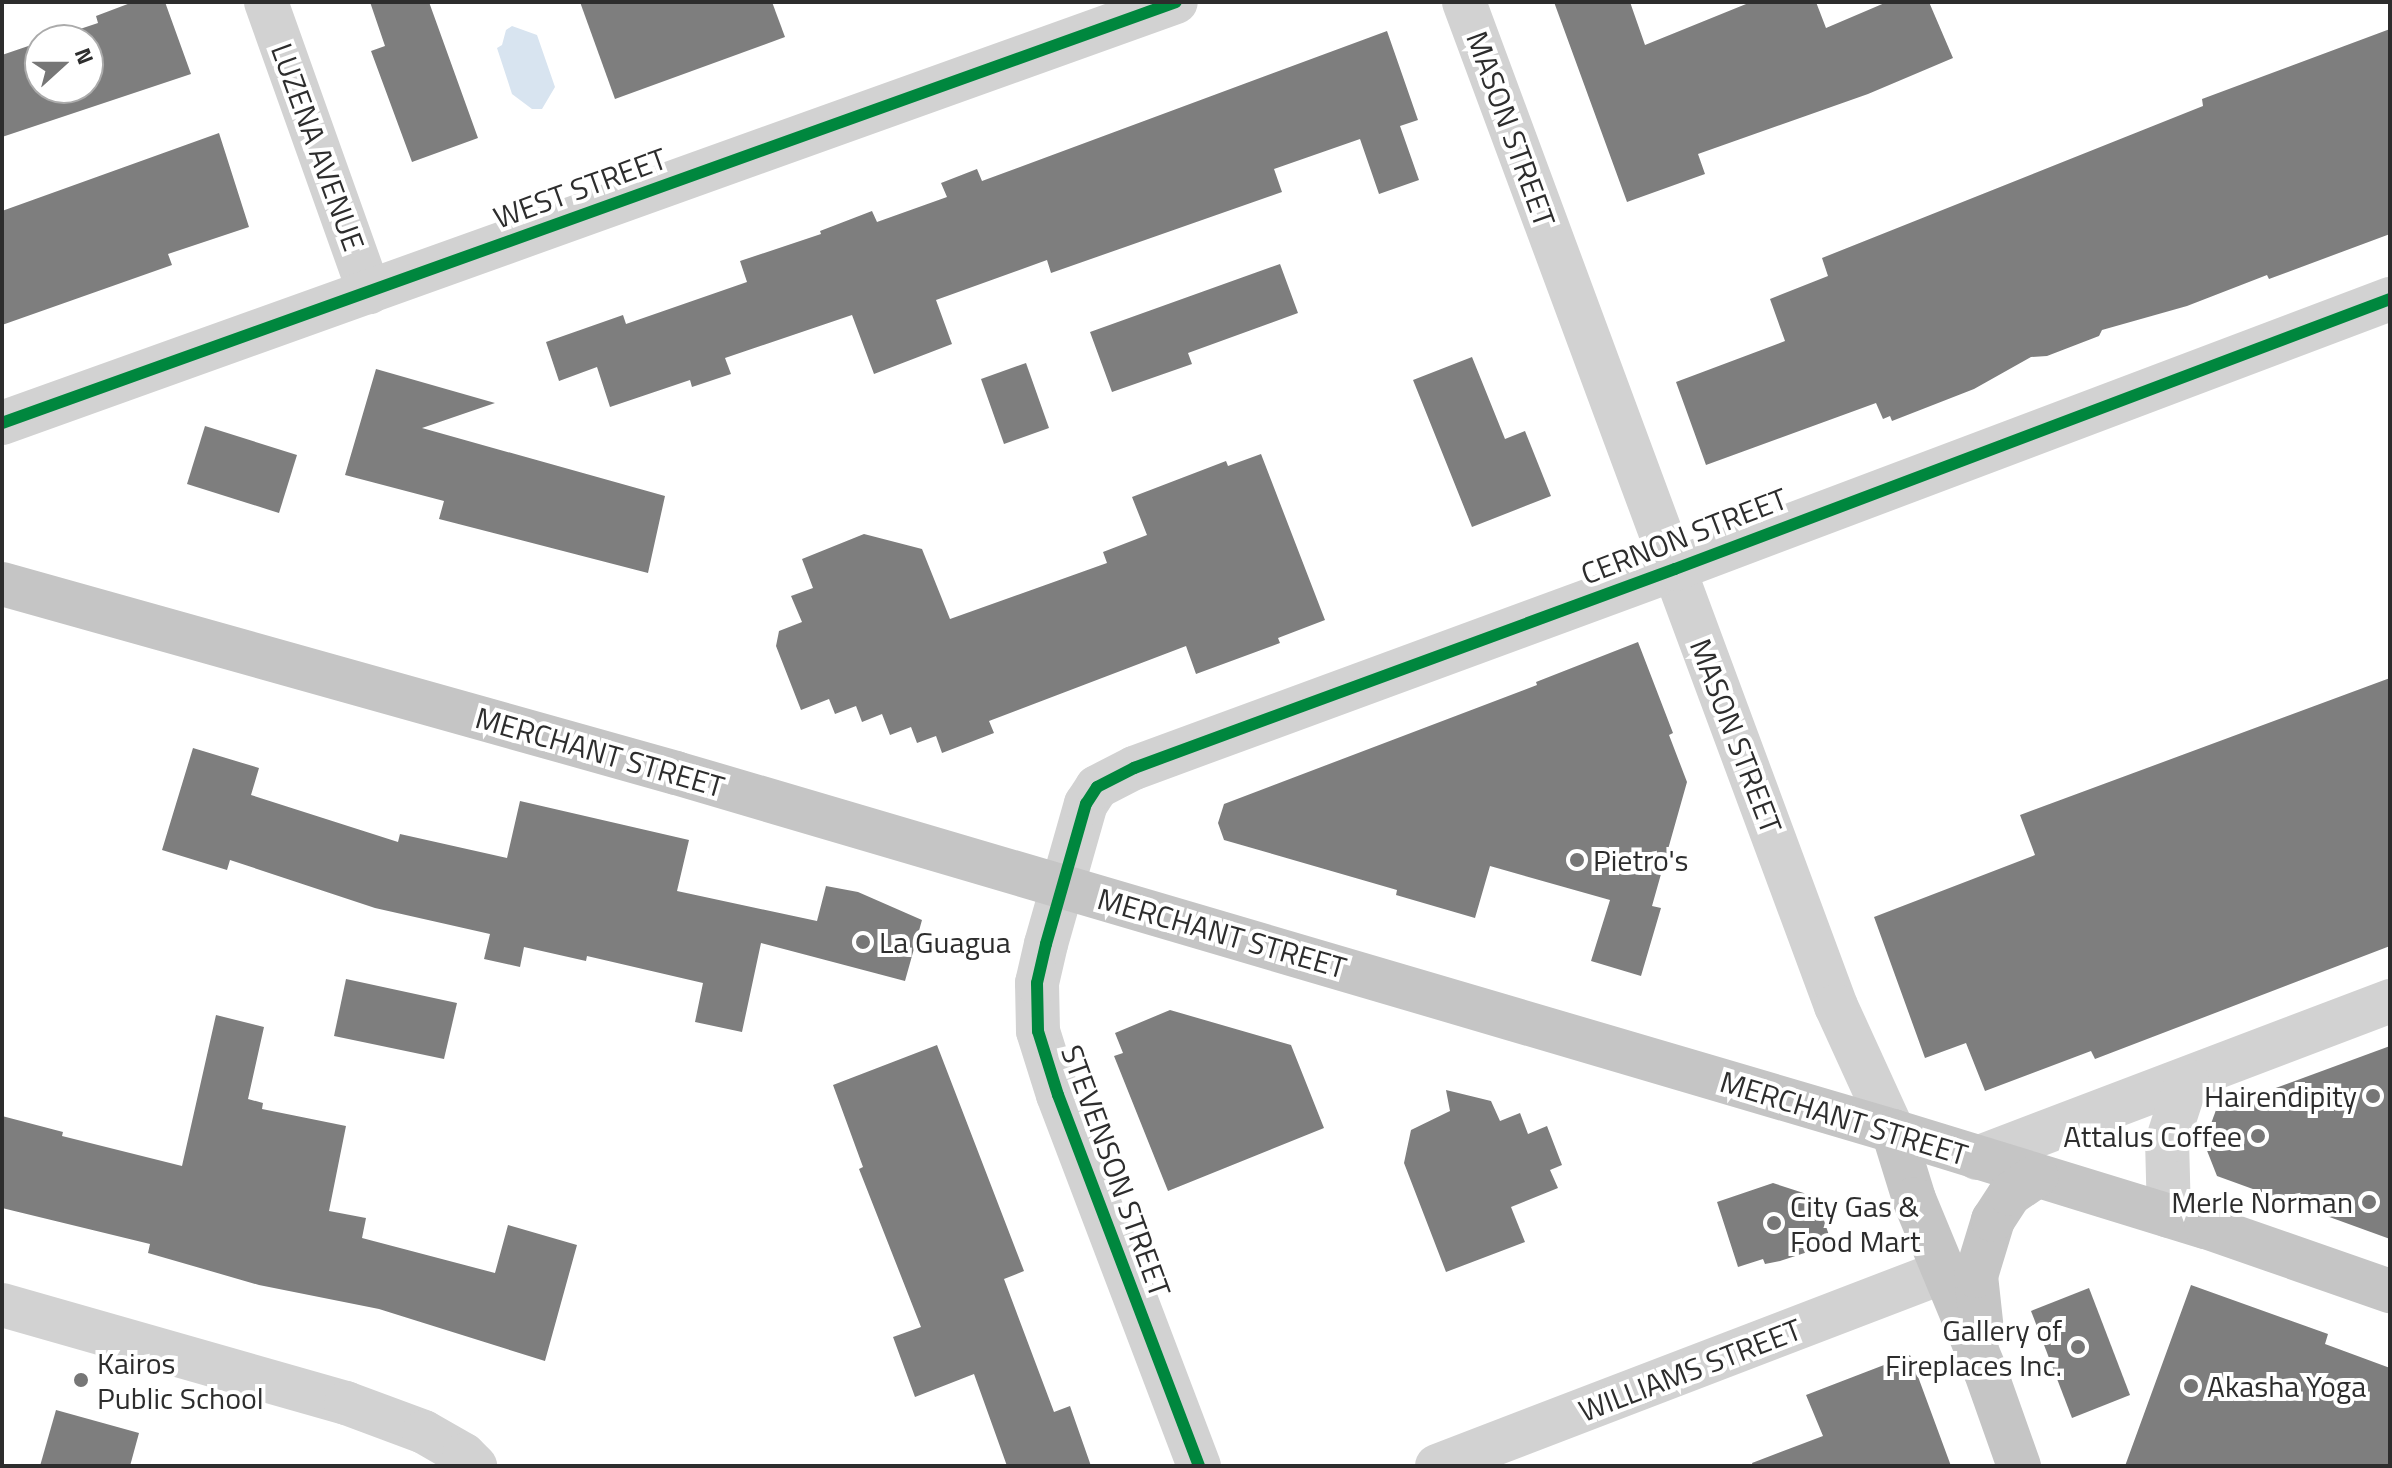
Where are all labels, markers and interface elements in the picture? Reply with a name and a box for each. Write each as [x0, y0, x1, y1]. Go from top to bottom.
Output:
north arrow [24, 24, 104, 104]
street label: MASON STREET [1459, 26, 1563, 232]
street label: LUZENA AVENUE [264, 38, 372, 256]
text: N [66, 43, 103, 69]
street label: WEST STREET [489, 140, 671, 236]
street label: CERNON STREET [1576, 480, 1792, 592]
street label: MASON STREET [1682, 634, 1790, 838]
street label: MERCHANT STREET [472, 699, 728, 805]
place label: Pietro's [1593, 842, 1688, 878]
marker: Pietro's [1568, 851, 1586, 869]
street label: MERCHANT STREET [1094, 880, 1350, 986]
place label: La Guagua [879, 924, 1011, 960]
marker: La Guagua [854, 933, 872, 951]
street label: STEVENSON STREET [1054, 1040, 1178, 1302]
street label: MERCHANT STREET [1716, 1063, 1972, 1173]
place label: Hairendipity [2204, 1078, 2357, 1114]
marker: Hairendipity [2364, 1087, 2382, 1105]
place label: Attalus Coffee [2063, 1118, 2242, 1154]
marker: Attalus Coffee [2249, 1127, 2267, 1145]
place label: Merle Norman [2171, 1184, 2353, 1220]
place label: City Gas & Food Mart [1790, 1188, 1921, 1258]
marker: Merle Norman [2360, 1193, 2378, 1211]
marker: City Gas & Food Mart [1765, 1214, 1783, 1232]
street label: WILLIAMS STREET [1574, 1311, 1806, 1429]
place label: Gallery of Fireplaces Inc. [1885, 1312, 2062, 1382]
marker: Gallery of Fireplaces Inc. [2069, 1338, 2087, 1356]
place label: Kairos Public School [97, 1345, 264, 1416]
place label: Akasha Yoga [2207, 1368, 2366, 1404]
marker: Kairos Public School [72, 1371, 90, 1389]
marker: Akasha Yoga [2182, 1377, 2200, 1395]

